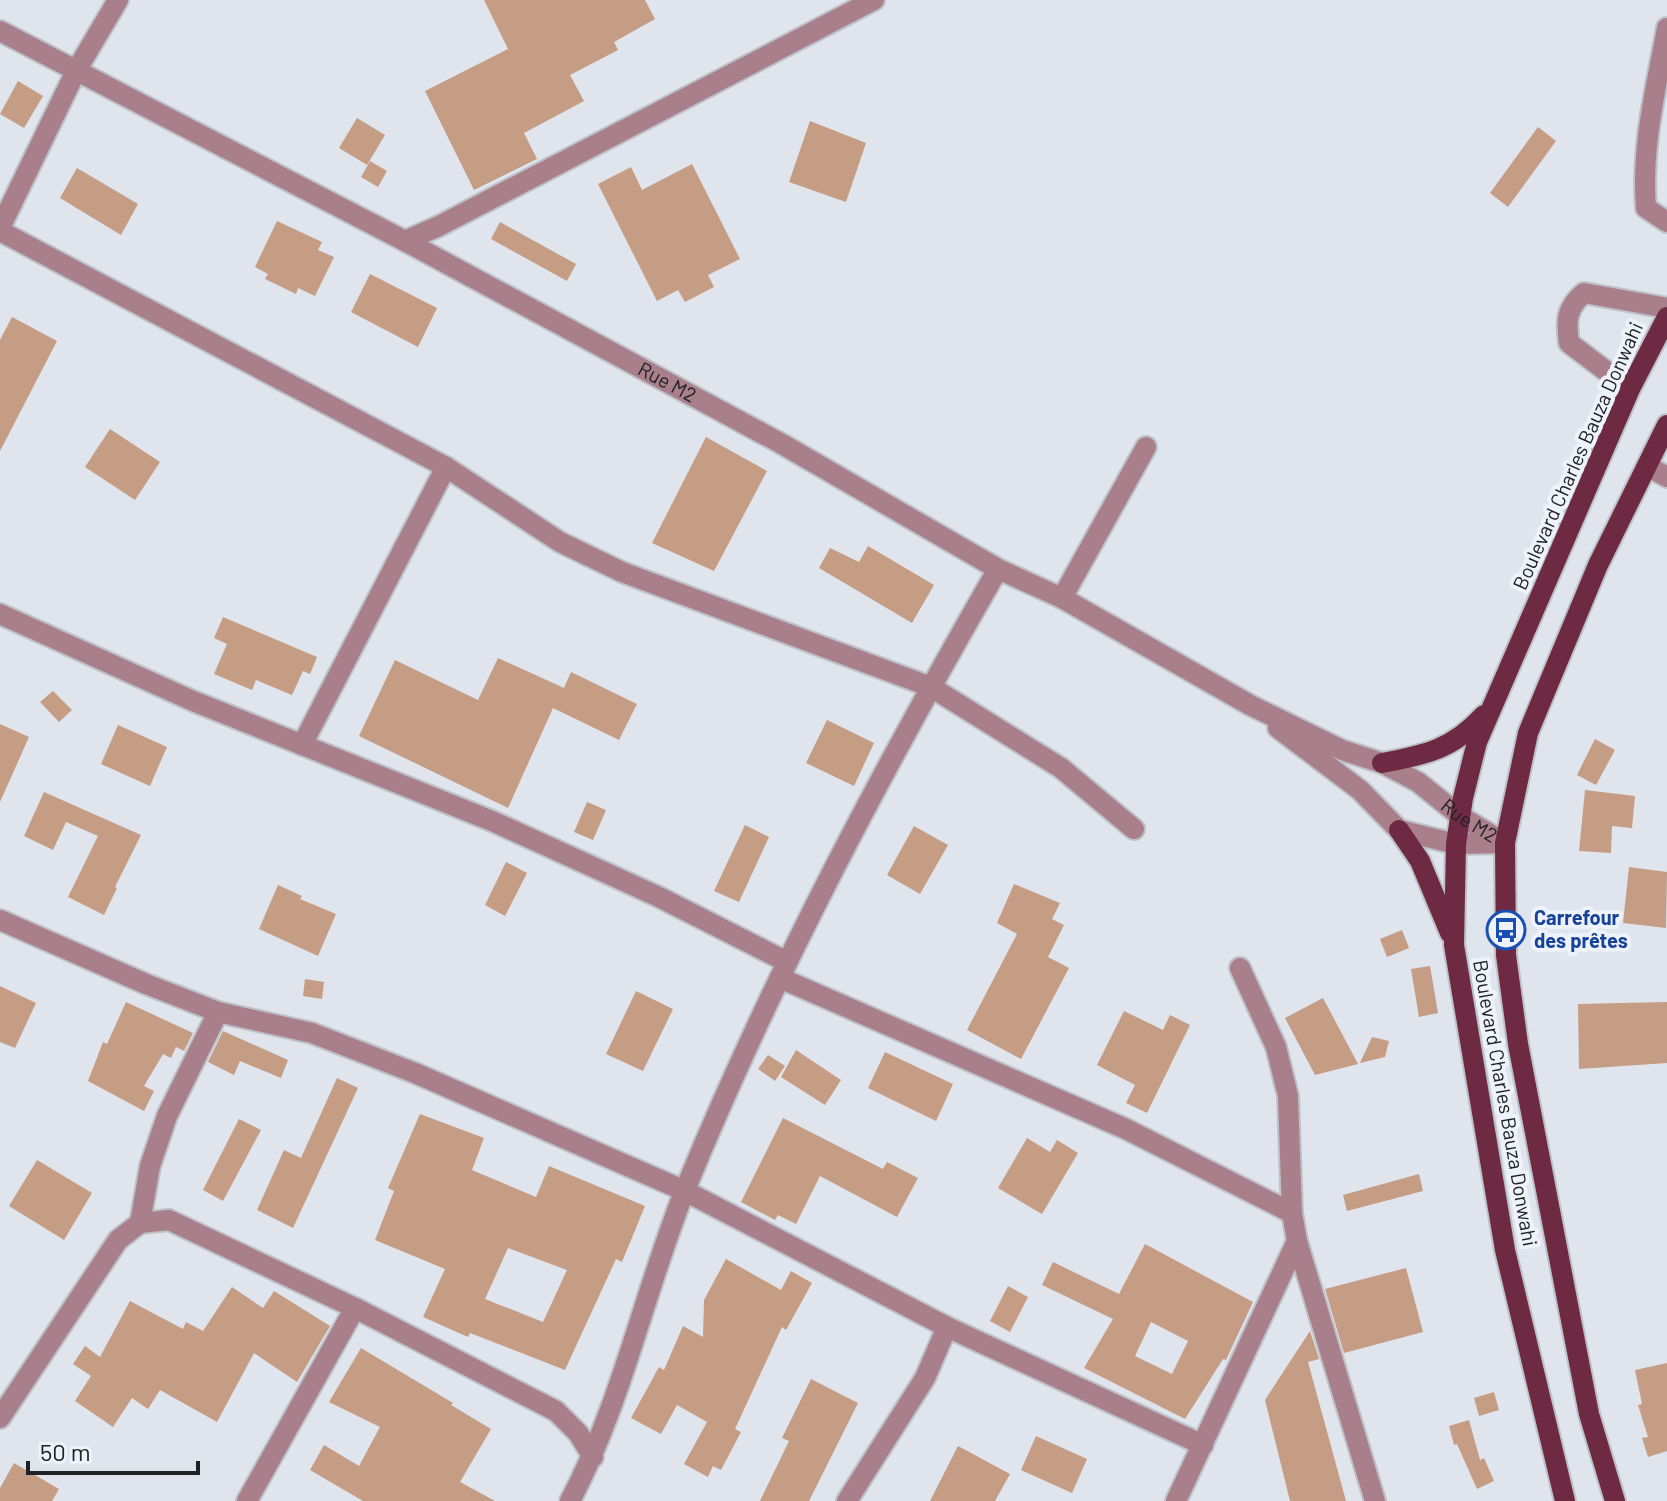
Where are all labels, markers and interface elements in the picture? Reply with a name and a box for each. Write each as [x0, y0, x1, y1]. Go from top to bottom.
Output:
street label: Boulevard Charles Bauza Donwahi [1507, 318, 1647, 593]
street label: Rue M2 [634, 356, 701, 407]
street label: Rue M2 [1437, 793, 1502, 847]
place label: Carrefour des prêtes [1534, 905, 1628, 952]
bus stop icon: Carrefour des prêtes [1485, 909, 1527, 951]
street label: Boulevard Charles Bauza Donwahi [1469, 958, 1543, 1248]
scale bar [28, 1425, 198, 1475]
text: 50 m [40, 1437, 91, 1466]

